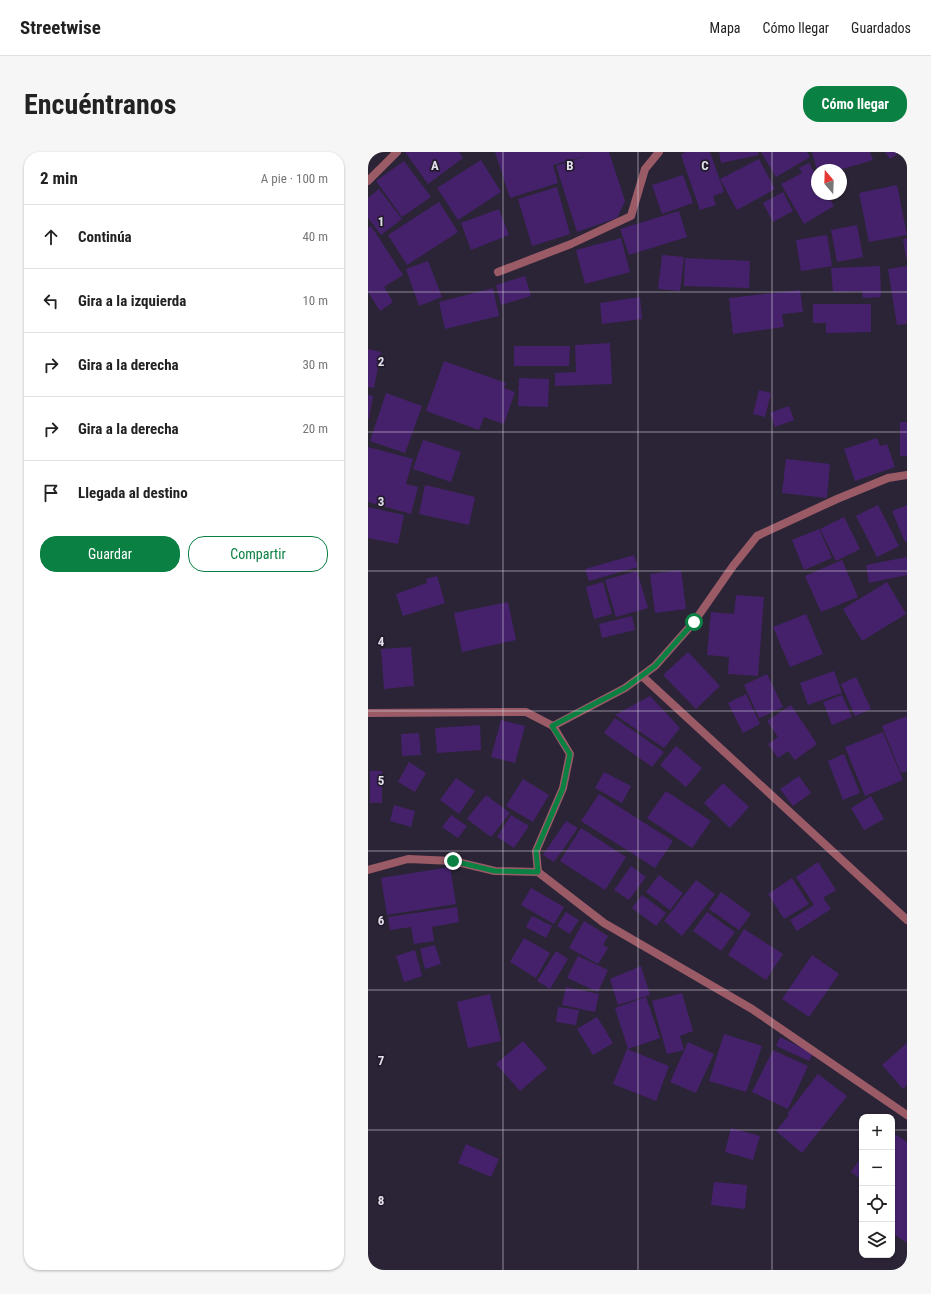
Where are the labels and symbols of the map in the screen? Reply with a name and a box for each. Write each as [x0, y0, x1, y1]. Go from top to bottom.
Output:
text: A [431, 158, 439, 173]
text: B [566, 158, 574, 173]
text: C [701, 158, 709, 173]
north arrow [811, 164, 847, 200]
text: 1 [378, 214, 384, 229]
text: 2 [378, 354, 385, 369]
text: 3 [378, 494, 384, 509]
route start [685, 613, 703, 631]
text: 4 [378, 634, 385, 649]
text: 5 [378, 773, 385, 788]
route end [444, 852, 462, 870]
text: 6 [378, 913, 385, 928]
text: 7 [378, 1053, 385, 1068]
text: 8 [378, 1193, 384, 1208]

